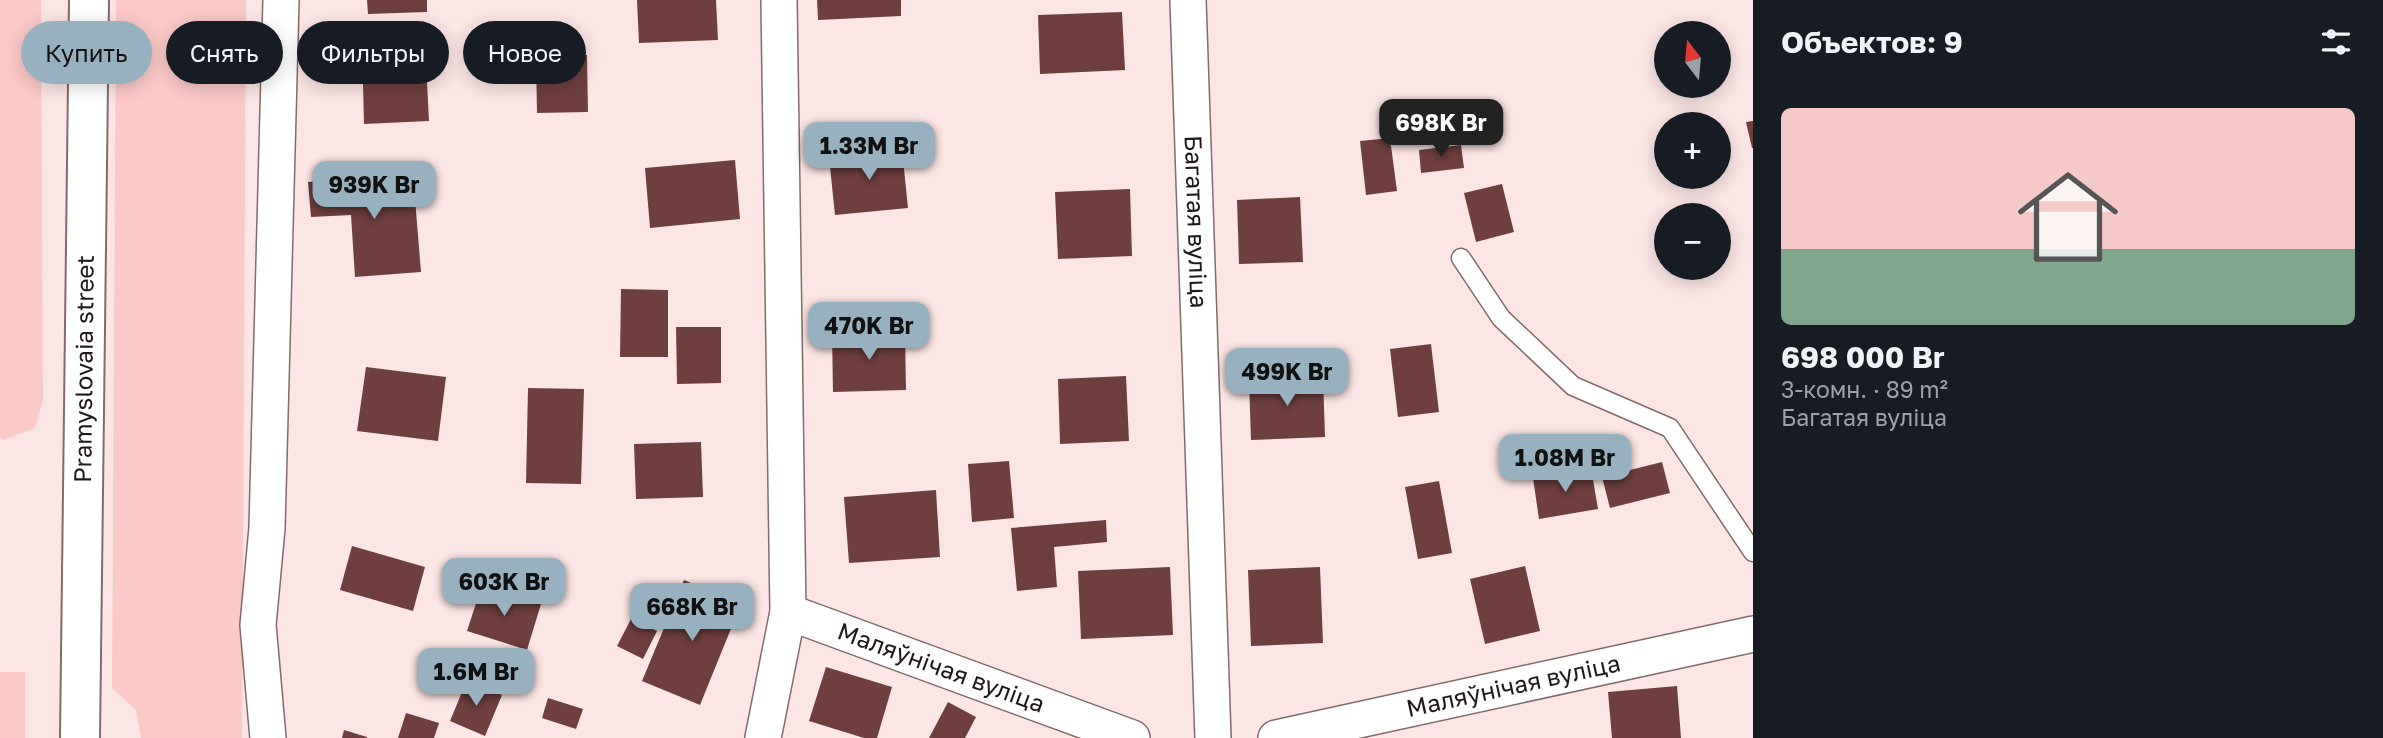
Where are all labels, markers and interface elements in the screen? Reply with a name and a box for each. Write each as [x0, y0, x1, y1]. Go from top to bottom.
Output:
chip: Купить [21, 21, 152, 84]
chip: Снять [166, 21, 283, 84]
chip: Фильтры [297, 21, 449, 84]
chip: Новое [463, 21, 586, 84]
north arrow [1654, 21, 1731, 98]
map controls [1654, 21, 1731, 280]
icon: filters [2317, 23, 2355, 61]
text: Объектов: 9 [1781, 24, 1963, 60]
pin: 698K Br [1376, 100, 1506, 159]
text: 698K Br [1395, 108, 1487, 136]
button: + [1654, 112, 1731, 189]
pin: 1.33M Br [797, 122, 941, 182]
text: 1.33M Br [820, 131, 918, 159]
street label: Багатая вуліца [1180, 135, 1214, 309]
icon: home [2005, 154, 2131, 280]
pin: 939K Br [309, 162, 439, 221]
text: 939K Br [329, 170, 419, 198]
button: − [1654, 203, 1731, 280]
street label: Pramyslovaia street [67, 255, 99, 483]
pin: 470K Br [804, 302, 934, 362]
text: 470K Br [824, 311, 914, 339]
text: 698 000 Br [1781, 339, 1945, 375]
pin: 499K Br [1222, 348, 1352, 408]
text: 499K Br [1241, 357, 1333, 385]
text: 3-комн. · 89 m² [1781, 375, 1948, 403]
text: Багатая вуліца [1781, 403, 1947, 431]
pin: 1.08M Br [1493, 434, 1637, 494]
text: 1.08M Br [1515, 443, 1615, 471]
pin: 603K Br [439, 558, 569, 618]
text: 603K Br [458, 567, 550, 595]
pin: 668K Br [627, 584, 757, 643]
text: 668K Br [646, 592, 738, 620]
street label: Маляўнічая вуліца [834, 616, 1049, 718]
street label: Маляўнічая вуліца [1403, 647, 1623, 722]
pin: 1.6M Br [411, 648, 541, 708]
text: 1.6M Br [433, 657, 519, 685]

